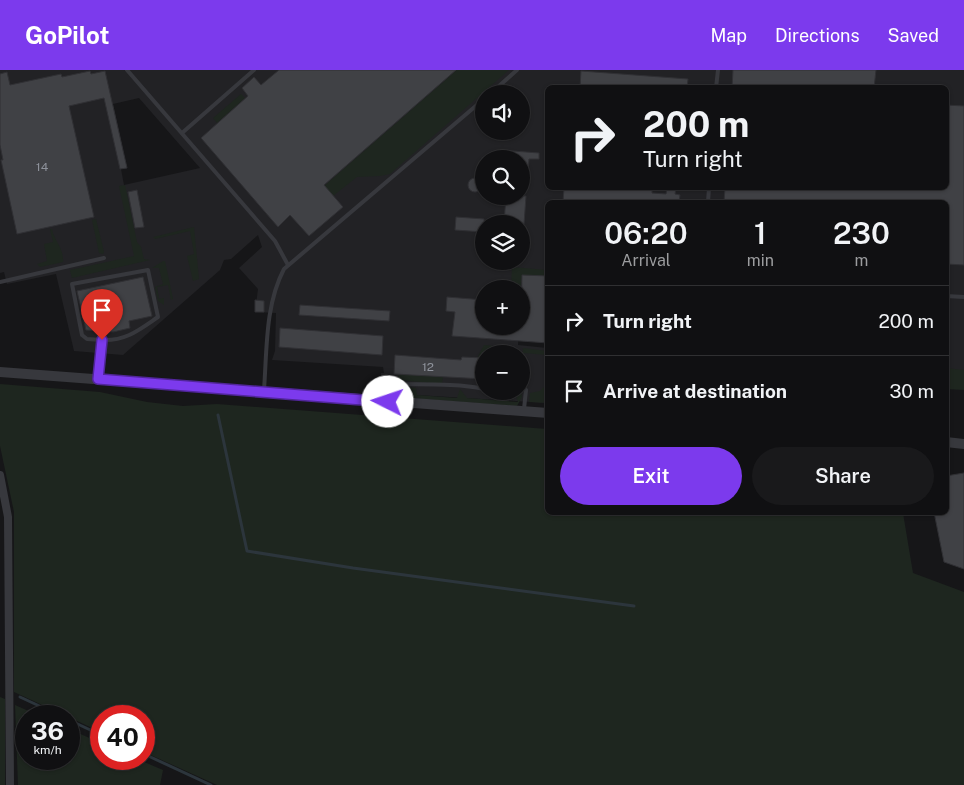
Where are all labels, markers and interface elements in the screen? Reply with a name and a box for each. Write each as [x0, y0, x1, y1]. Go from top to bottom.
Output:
text: GoPilot [25, 21, 109, 49]
text: Map [710, 25, 747, 46]
text: Directions [775, 25, 860, 46]
text: Saved [888, 25, 939, 46]
map controls [475, 85, 530, 400]
button: sound [475, 85, 530, 140]
text: 200 m [643, 104, 749, 145]
icon: right [560, 105, 625, 170]
text: Turn right [643, 146, 743, 172]
button: search [475, 150, 530, 205]
house number: 14 [36, 160, 49, 174]
button: layers [475, 215, 530, 270]
text: 06:20 [604, 215, 688, 251]
text: 1 [754, 215, 767, 251]
text: 230 [833, 215, 890, 251]
text: Arrival [621, 251, 671, 270]
text: min [747, 251, 774, 270]
text: m [855, 251, 868, 270]
button: + [475, 280, 530, 335]
pin [81, 289, 123, 340]
icon: arrive [88, 296, 116, 324]
icon: right [560, 307, 588, 335]
text: Turn right [603, 310, 692, 332]
text: 200 m [878, 310, 934, 332]
button: − [475, 345, 530, 400]
house number: 12 [422, 360, 434, 374]
position arrow [361, 375, 413, 427]
icon: arrive [560, 377, 588, 405]
text: Arrive at destination [603, 380, 787, 402]
text: 30 m [889, 380, 934, 402]
button: Exit [560, 447, 742, 505]
button: Share [752, 447, 934, 505]
speed limit sign: 40 [90, 705, 155, 770]
text: 36 [31, 716, 64, 746]
text: km/h [33, 743, 62, 757]

